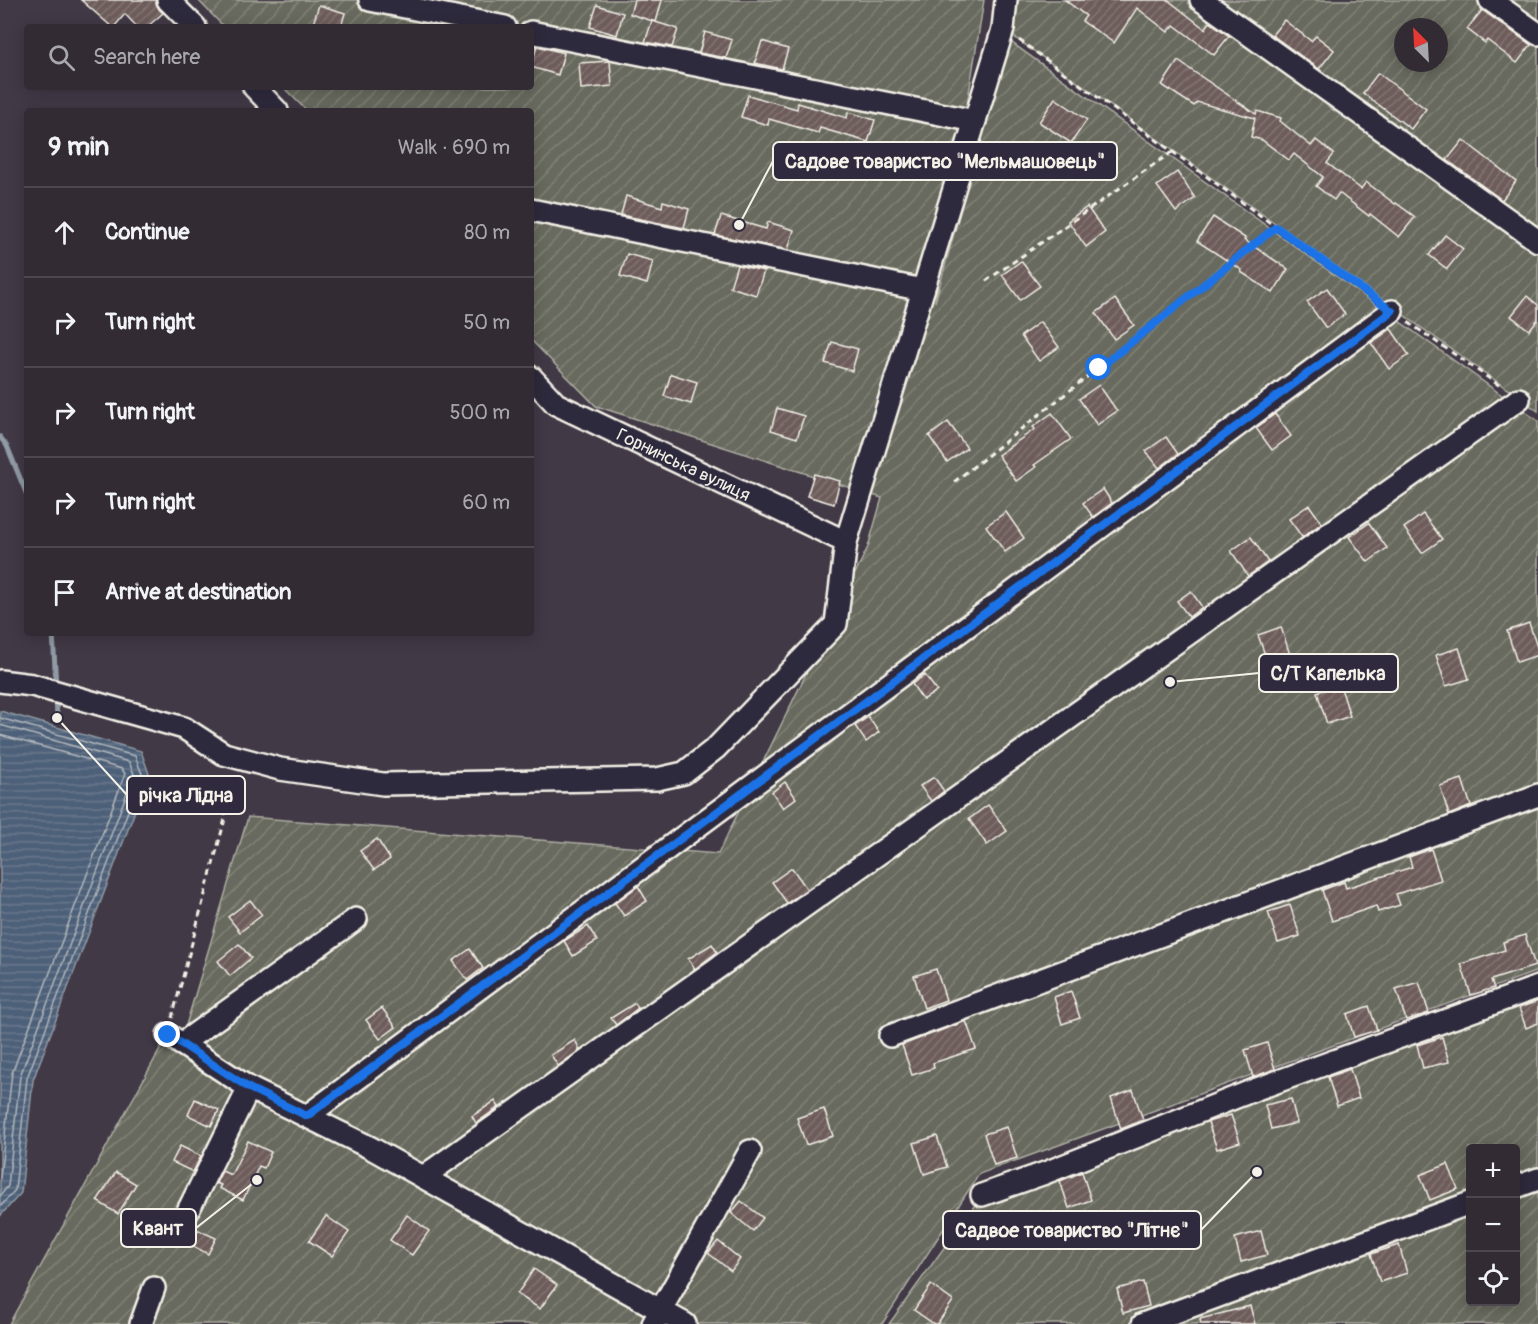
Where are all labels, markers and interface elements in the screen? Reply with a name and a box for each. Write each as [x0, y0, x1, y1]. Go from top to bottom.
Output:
north arrow [1394, 18, 1448, 72]
search box [24, 24, 534, 90]
icon: search [45, 41, 78, 74]
text: Search here [93, 43, 200, 71]
text: 9 min [48, 131, 109, 163]
text: Walk · 690 m [398, 135, 510, 160]
callout: Садове товариство "Мельмашовець" [773, 142, 1117, 180]
text: Садове товариство "Мельмашовець" [785, 149, 1105, 174]
icon: ahead [48, 216, 81, 249]
text: Continue [105, 218, 189, 246]
text: 80 m [464, 220, 510, 245]
icon: right [48, 306, 81, 339]
text: Turn right [105, 308, 195, 336]
text: 50 m [463, 310, 510, 335]
route start [1085, 354, 1111, 380]
icon: right [48, 396, 81, 429]
text: Turn right [105, 398, 195, 426]
text: 500 m [450, 400, 510, 425]
street label: Горнинська вулиця [613, 423, 754, 506]
icon: right [48, 486, 81, 519]
text: Turn right [105, 488, 195, 516]
text: 60 m [463, 490, 510, 515]
icon: arrive [48, 576, 81, 609]
text: Arrive at destination [105, 578, 291, 606]
callout: С/Т Капелька [1259, 654, 1398, 692]
text: С/Т Капелька [1270, 661, 1386, 686]
callout: річка Лідна [127, 776, 245, 814]
text: річка Лідна [139, 783, 233, 808]
route end [154, 1021, 180, 1047]
map controls [1466, 1144, 1520, 1306]
button: + [1466, 1144, 1520, 1198]
button: − [1466, 1198, 1520, 1252]
callout: Квант [121, 1209, 196, 1247]
callout: Садвое товариство "Літнє" [943, 1211, 1201, 1249]
text: Квант [133, 1216, 184, 1241]
text: Садвое товариство "Літнє" [955, 1218, 1189, 1243]
button: locate [1466, 1252, 1520, 1306]

